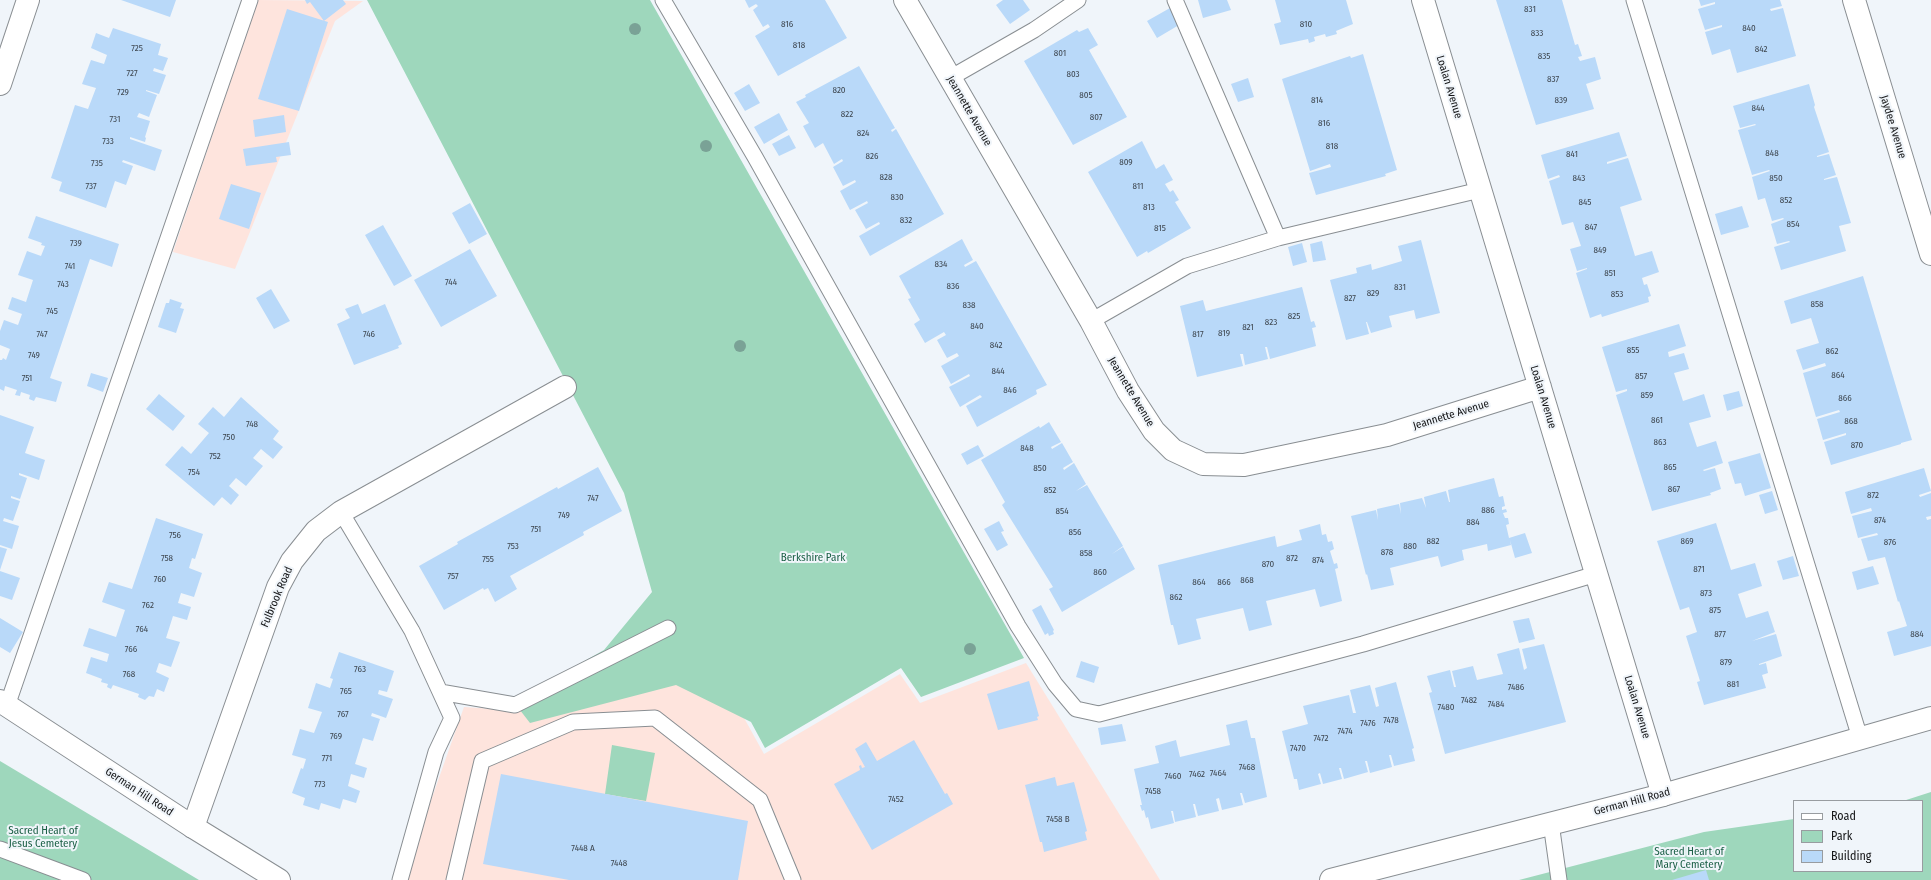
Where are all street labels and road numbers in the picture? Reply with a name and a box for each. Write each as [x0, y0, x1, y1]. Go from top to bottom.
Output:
street label: Loalan Avenue [1433, 54, 1465, 120]
street label: Jeannette Avenue [944, 74, 994, 148]
street label: Jaydee Avenue [1877, 94, 1909, 160]
street label: Jeannette Avenue [1105, 355, 1157, 429]
street label: Loalan Avenue [1527, 364, 1559, 430]
street label: Jeannette Avenue [1411, 397, 1491, 433]
street label: Fulbrook Road [258, 565, 296, 629]
street label: Loalan Avenue [1621, 674, 1653, 740]
street label: German Hill Road [103, 765, 175, 819]
street label: German Hill Road [1592, 785, 1672, 819]

